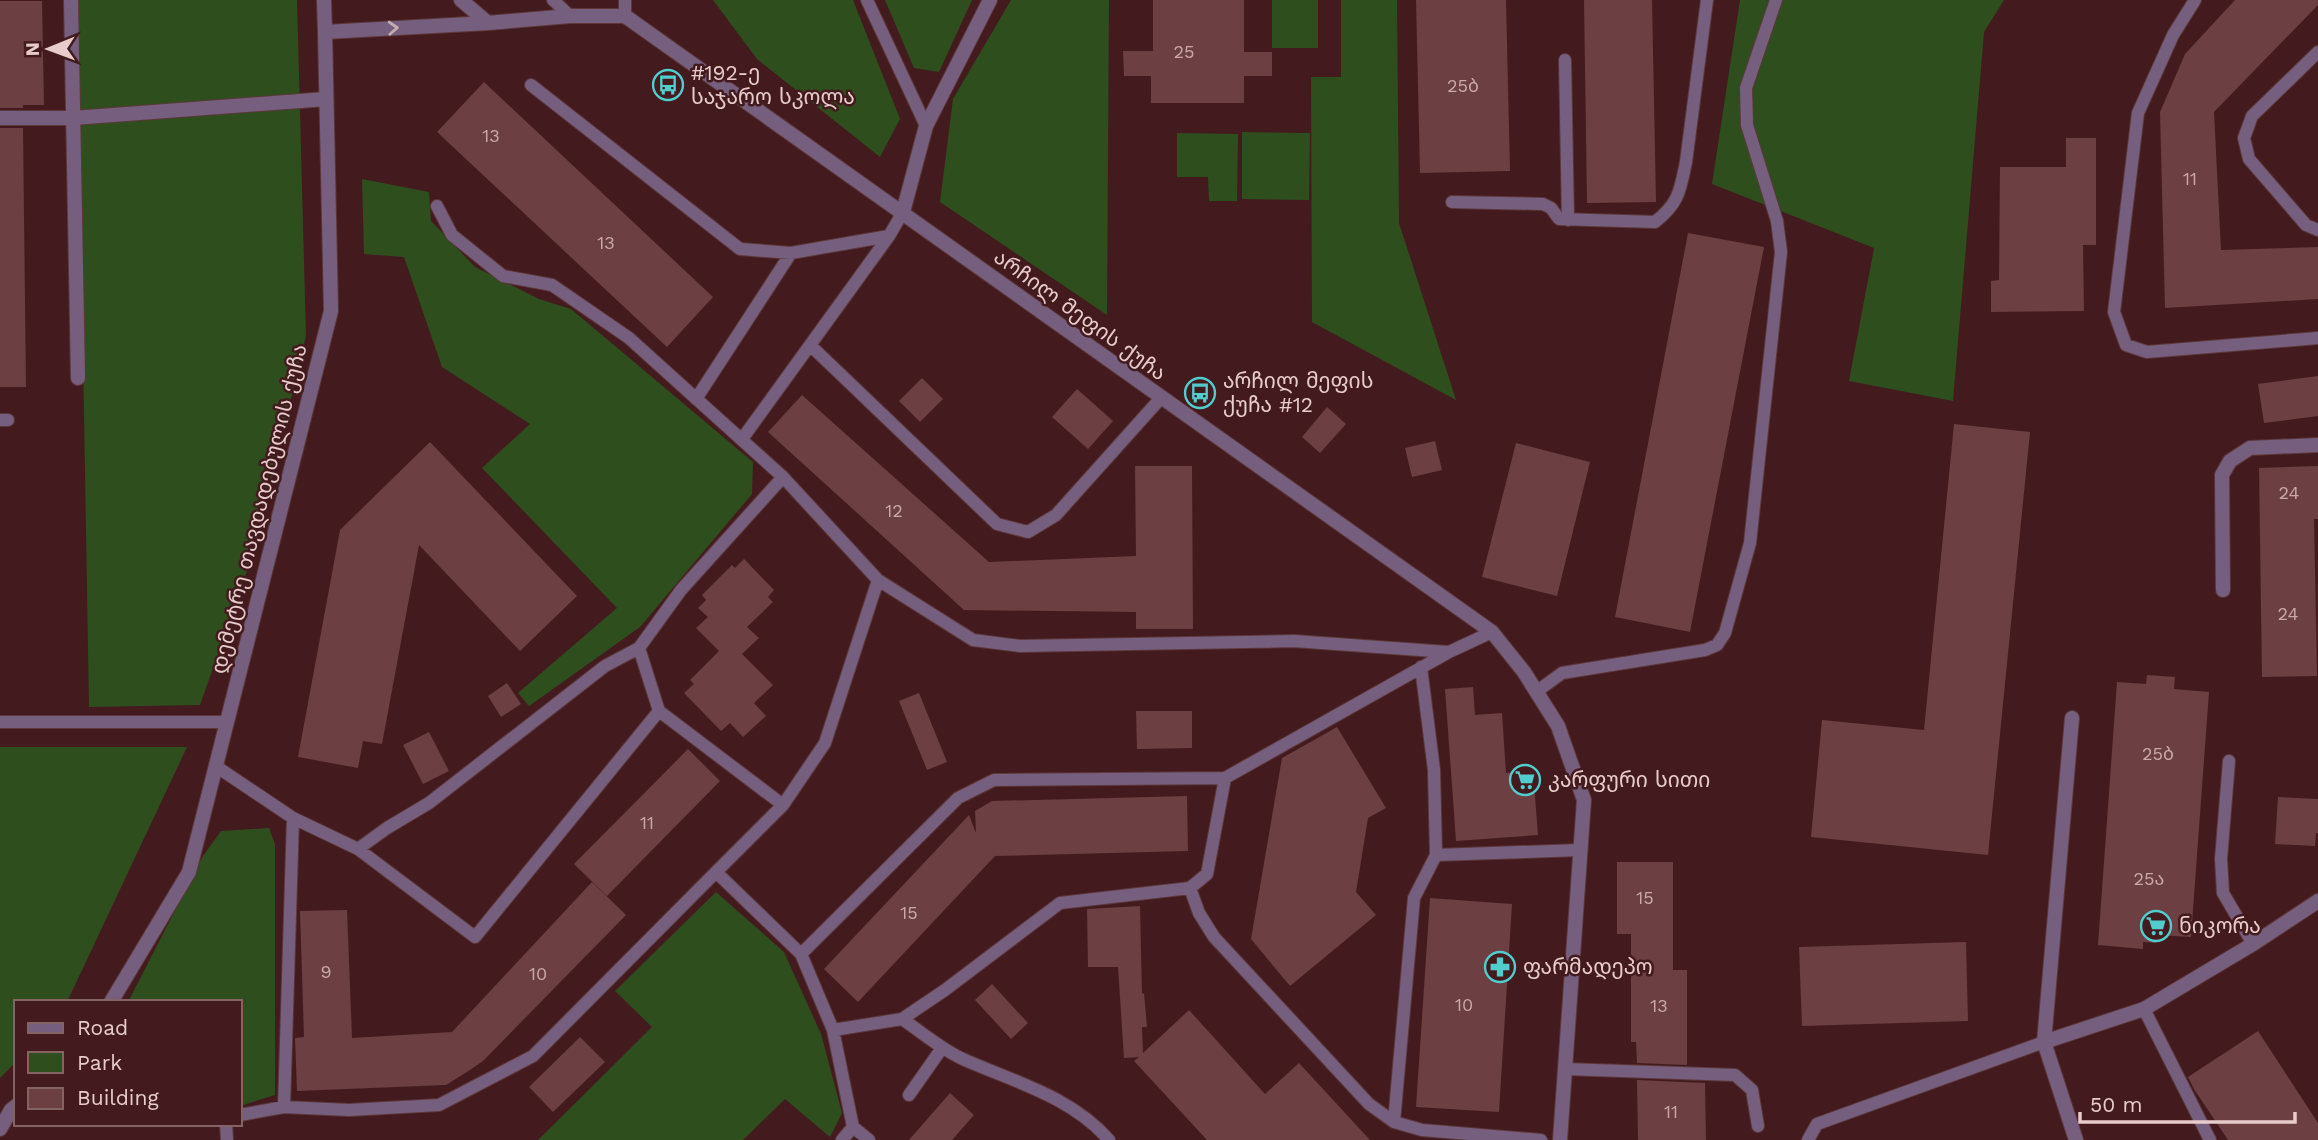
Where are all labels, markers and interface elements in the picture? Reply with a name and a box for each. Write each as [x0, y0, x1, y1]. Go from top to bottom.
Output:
north arrow [14, 14, 84, 84]
one-way arrow [388, 21, 399, 36]
house number: 25 [1174, 41, 1194, 62]
text: N [21, 42, 44, 57]
place label: #192-ე საჯარო სკოლა [691, 60, 855, 110]
bus stop icon: #192-ე საჯარო სკოლა [651, 68, 685, 102]
house number: 25ბ [1447, 75, 1479, 96]
house number: 13 [482, 125, 500, 146]
house number: 11 [2183, 168, 2197, 189]
house number: 13 [597, 232, 615, 253]
street label: არჩილ მეფის ქუჩა [989, 244, 1171, 386]
street label: დემეტრე თავდადებულის ქუჩა [205, 341, 313, 677]
place label: არჩილ მეფის ქუჩა #12 [1223, 368, 1373, 417]
bus stop icon: არჩილ მეფის ქუჩა #12 [1183, 376, 1217, 410]
house number: 24 [2279, 482, 2299, 503]
house number: 12 [885, 500, 903, 521]
house number: 24 [2278, 603, 2298, 624]
house number: 25ბ [2142, 743, 2174, 764]
supermarket icon: კარფური სითი [1508, 763, 1542, 797]
place label: კარფური სითი [1548, 767, 1710, 792]
house number: 11 [640, 812, 654, 833]
house number: 25ა [2134, 868, 2164, 889]
house number: 15 [1636, 887, 1654, 908]
house number: 15 [900, 902, 918, 923]
supermarket icon: ნიკორა [2139, 909, 2173, 943]
place label: ნიკორა [2179, 913, 2261, 938]
pharmacy icon: ფარმადეპო [1483, 950, 1517, 984]
place label: ფარმადეპო [1523, 954, 1653, 980]
house number: 9 [320, 961, 332, 982]
house number: 10 [529, 963, 547, 984]
house number: 10 [1455, 994, 1473, 1015]
house number: 13 [1650, 995, 1668, 1016]
legend [14, 1000, 242, 1126]
text: Road [77, 1015, 128, 1040]
text: Park [77, 1050, 122, 1075]
scale bar [2080, 1080, 2295, 1124]
text: Building [77, 1085, 159, 1110]
text: 50 m [2090, 1092, 2142, 1117]
house number: 11 [1664, 1101, 1678, 1122]

